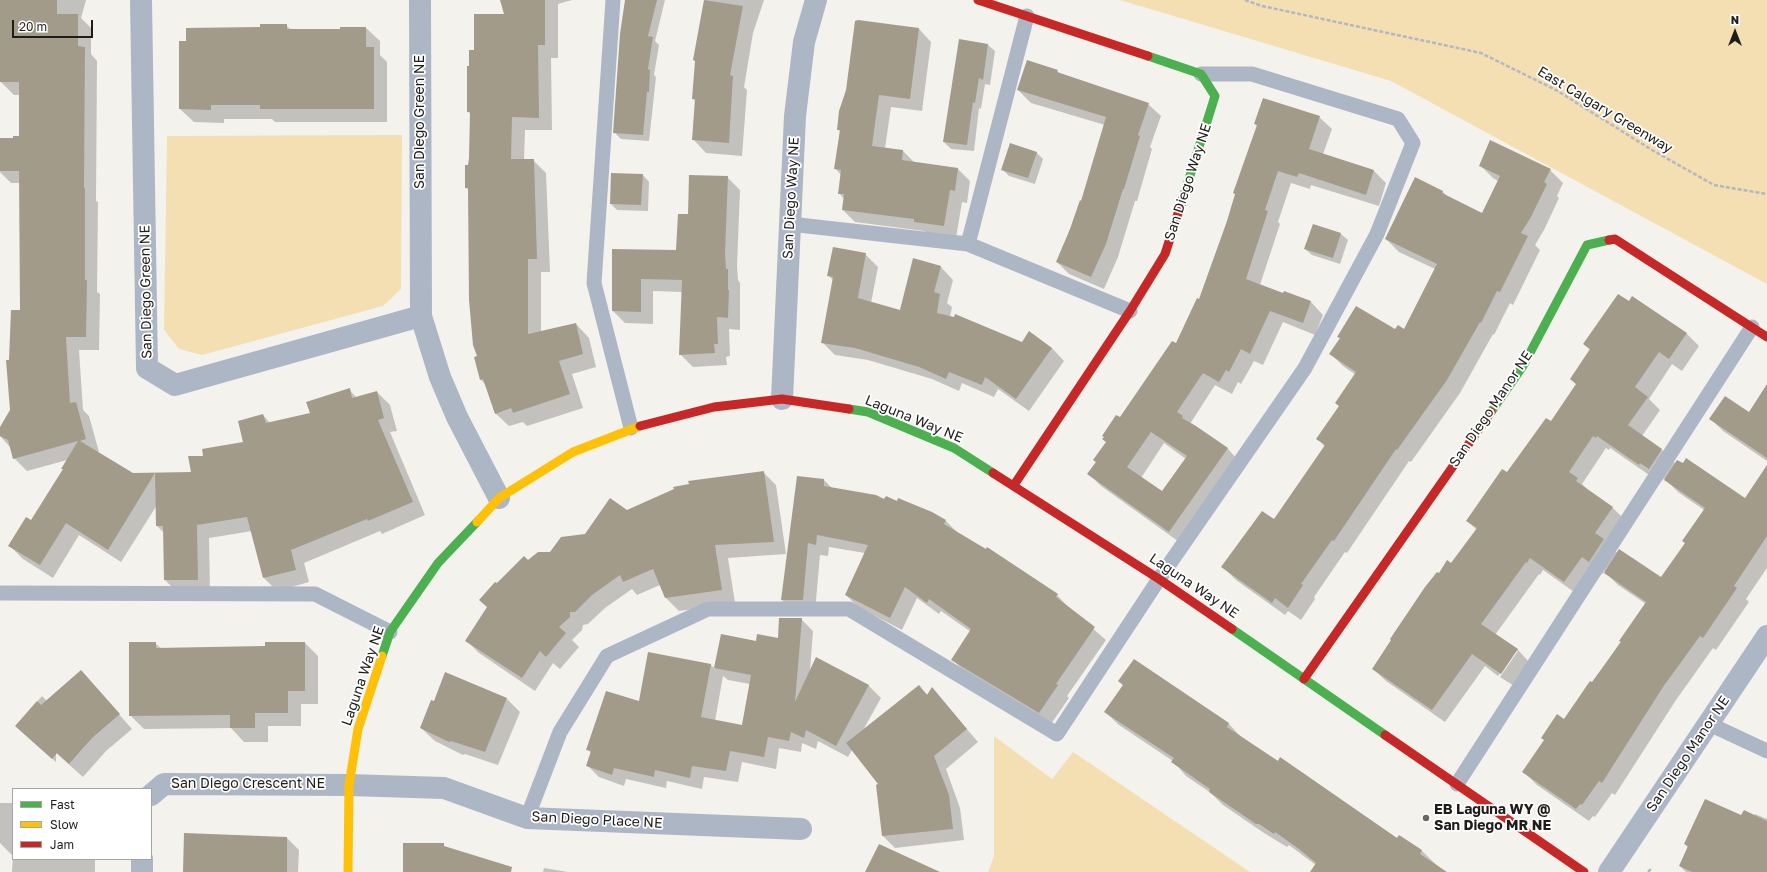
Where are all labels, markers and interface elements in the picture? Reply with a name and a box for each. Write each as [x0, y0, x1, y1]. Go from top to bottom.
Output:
scale bar [14, 12, 95, 38]
north arrow [1715, 12, 1755, 52]
text: N [1731, 13, 1739, 26]
text: 20 m [19, 19, 47, 34]
street label: San Diego Green NE [412, 55, 428, 189]
street label: East Calgary Greenway [1534, 63, 1676, 157]
street label: San Diego Way NE [1161, 121, 1215, 243]
street label: San Diego Way NE [779, 137, 803, 259]
street label: San Diego Green NE [136, 225, 156, 359]
street label: San Diego Manor NE [1446, 348, 1536, 470]
street label: Laguna Way NE [863, 392, 965, 446]
street label: Laguna Way NE [1146, 550, 1242, 622]
street label: Laguna Way NE [338, 624, 388, 728]
street label: San Diego Manor NE [1643, 693, 1733, 815]
street label: San Diego Crescent NE [171, 776, 325, 792]
legend [12, 788, 152, 860]
text: Fast [50, 797, 75, 812]
place label: EB Laguna WY @ San Diego MR NE [1434, 802, 1551, 834]
street label: San Diego Place NE [531, 808, 663, 832]
marker: EB Laguna WY @ San Diego MR NE [1421, 813, 1431, 823]
text: Slow [50, 817, 78, 832]
text: Jam [50, 837, 74, 852]

